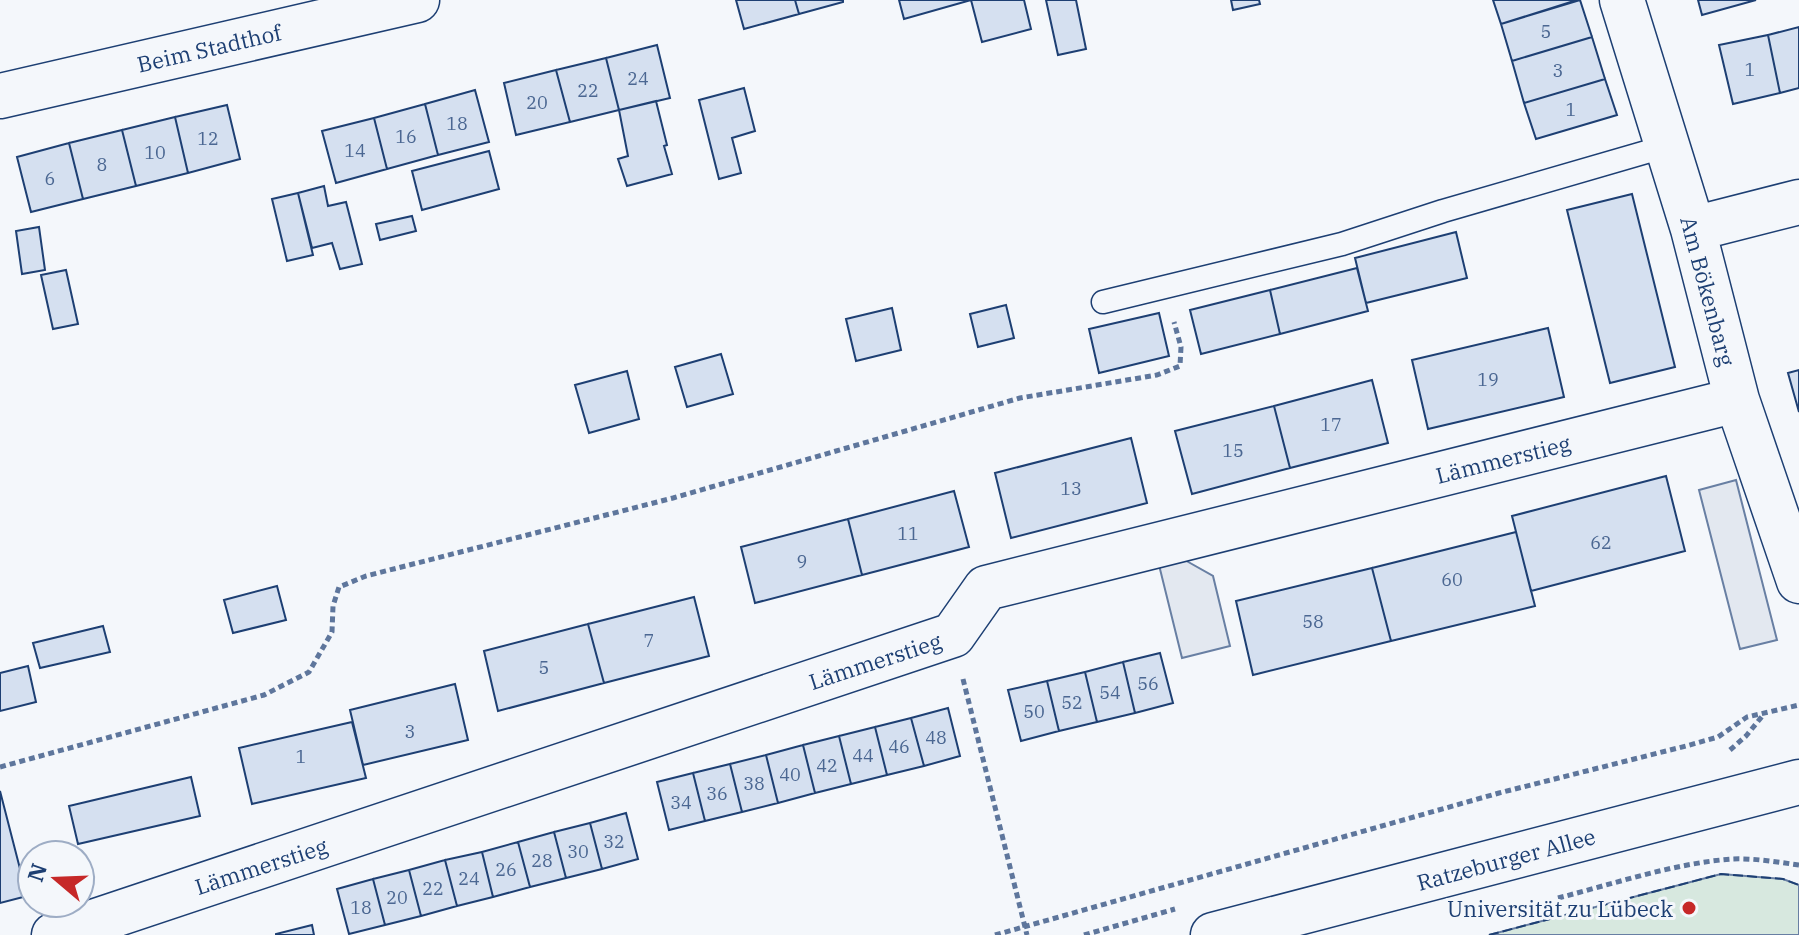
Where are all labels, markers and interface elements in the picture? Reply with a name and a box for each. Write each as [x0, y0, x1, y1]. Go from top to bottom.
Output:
street label: Beim Stadthof [134, 17, 285, 79]
house number: 5 [1541, 20, 1551, 43]
house number: 1 [1745, 58, 1755, 81]
house number: 3 [1553, 59, 1563, 82]
house number: 24 [627, 67, 649, 90]
house number: 22 [577, 79, 599, 102]
house number: 20 [526, 91, 548, 114]
house number: 1 [1566, 98, 1576, 121]
house number: 18 [446, 112, 468, 135]
house number: 16 [395, 125, 417, 148]
house number: 12 [197, 127, 219, 150]
house number: 14 [344, 139, 366, 162]
house number: 10 [144, 141, 166, 164]
house number: 8 [97, 153, 107, 176]
house number: 6 [45, 167, 55, 190]
street label: Am Bökenbarg [1674, 213, 1742, 369]
house number: 19 [1477, 368, 1499, 391]
house number: 17 [1320, 413, 1342, 436]
street label: Lämmerstieg [1433, 428, 1573, 490]
house number: 15 [1222, 439, 1244, 462]
house number: 13 [1060, 477, 1082, 500]
house number: 11 [897, 522, 919, 545]
house number: 62 [1590, 531, 1612, 554]
house number: 9 [797, 550, 807, 573]
house number: 60 [1441, 568, 1463, 591]
house number: 58 [1302, 610, 1324, 633]
street label: Lämmerstieg [805, 626, 945, 696]
house number: 7 [644, 629, 654, 652]
house number: 5 [539, 656, 549, 679]
house number: 56 [1137, 672, 1159, 695]
house number: 54 [1099, 681, 1121, 704]
house number: 52 [1061, 691, 1083, 714]
house number: 50 [1023, 700, 1045, 723]
house number: 3 [405, 720, 415, 743]
house number: 48 [925, 726, 947, 749]
house number: 46 [888, 735, 910, 758]
house number: 44 [852, 744, 874, 767]
house number: 1 [296, 745, 306, 768]
house number: 42 [816, 754, 838, 777]
house number: 40 [779, 763, 801, 786]
house number: 38 [743, 772, 765, 795]
house number: 36 [706, 782, 728, 805]
house number: 34 [670, 791, 692, 814]
street label: Ratzeburger Allee [1414, 821, 1598, 897]
house number: 32 [603, 830, 625, 853]
street label: Lämmerstieg [191, 831, 331, 901]
north arrow [16, 839, 96, 919]
house number: 30 [567, 840, 589, 863]
house number: 28 [531, 849, 553, 872]
house number: 26 [495, 858, 517, 881]
text: N [20, 859, 53, 885]
house number: 24 [458, 867, 480, 890]
house number: 22 [422, 877, 444, 900]
house number: 20 [386, 886, 408, 909]
place label: Universität zu Lübeck [1447, 894, 1673, 923]
house number: 18 [350, 896, 372, 919]
marker: Universität zu Lübeck [1680, 899, 1698, 917]

